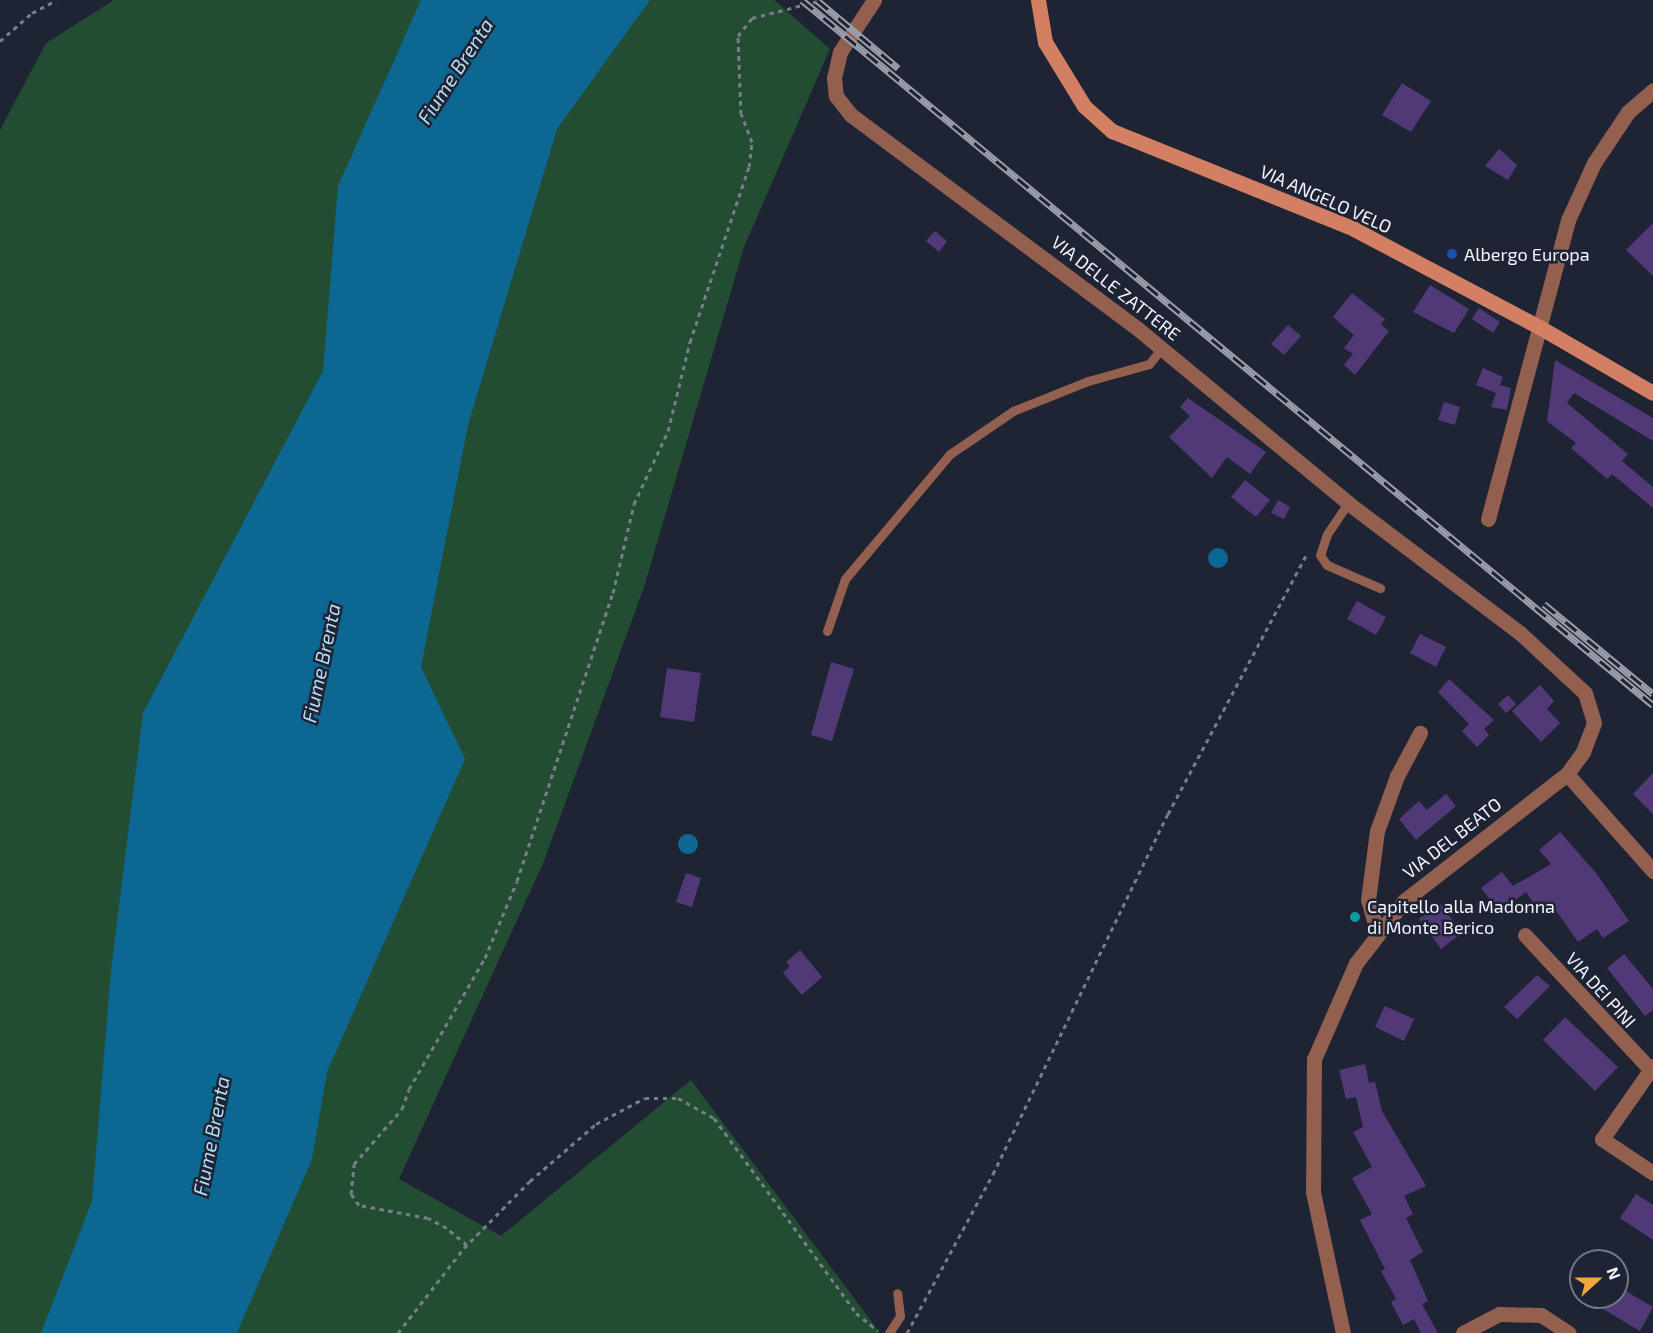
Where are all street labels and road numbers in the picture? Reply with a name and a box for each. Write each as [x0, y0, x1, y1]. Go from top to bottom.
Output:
street label: VIA ANGELO VELO [1256, 160, 1396, 238]
street label: VIA DELLE ZATTERE [1047, 231, 1185, 345]
street label: VIA DEL BEATO [1398, 793, 1506, 883]
street label: VIA DEI PINI [1561, 948, 1641, 1032]

